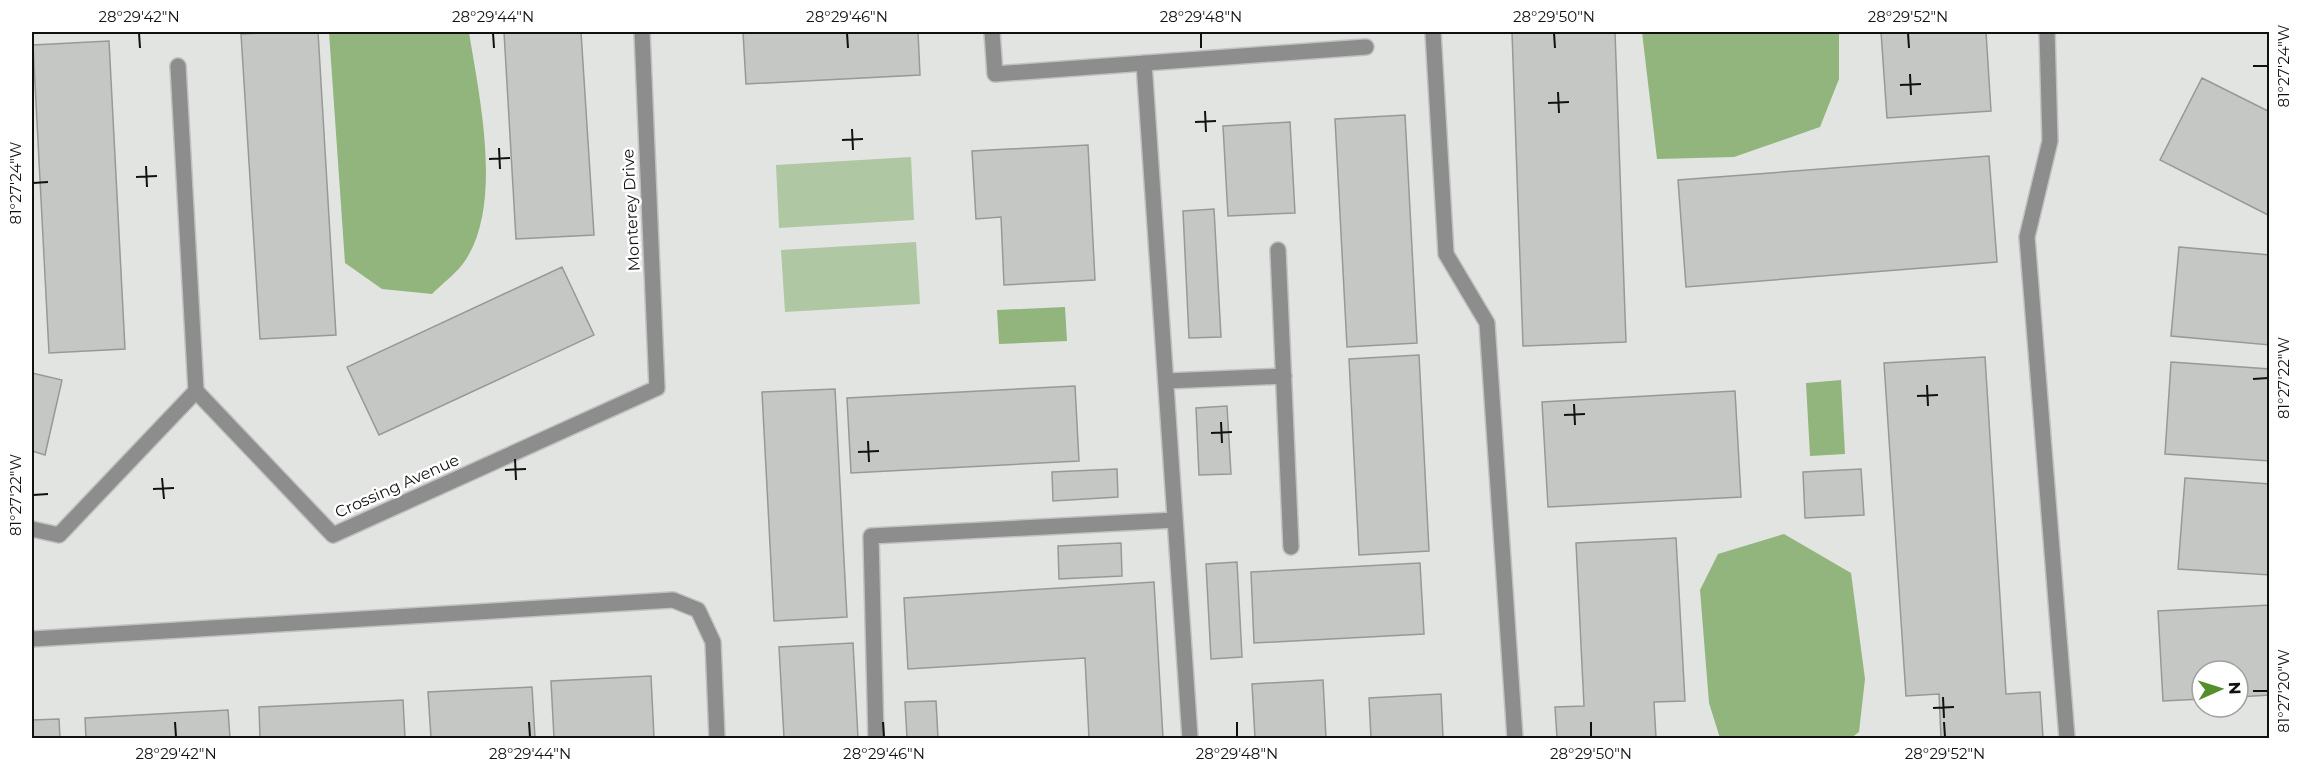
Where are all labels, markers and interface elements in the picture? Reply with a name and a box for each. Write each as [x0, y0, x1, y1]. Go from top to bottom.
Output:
text: 28°29'42"N [98, 7, 180, 26]
text: 28°29'44"N [452, 7, 534, 26]
text: 28°29'46"N [806, 7, 888, 26]
text: 28°29'48"N [1160, 7, 1242, 26]
text: 28°29'50"N [1513, 7, 1595, 26]
text: 28°29'52"N [1868, 7, 1948, 26]
text: 81°27'24"W [2274, 24, 2293, 107]
text: 81°27'24"W [6, 141, 25, 224]
street label: Monterey Drive [618, 148, 644, 272]
text: 81°27'22"W [2274, 337, 2293, 419]
street label: Crossing Avenue [332, 450, 462, 522]
text: 81°27'22"W [6, 454, 25, 536]
text: 81°27'20"W [2274, 649, 2293, 733]
north arrow [2190, 659, 2250, 719]
text: N [2225, 681, 2244, 695]
text: 28°29'42"N [135, 744, 217, 763]
text: 28°29'44"N [489, 744, 571, 763]
text: 28°29'46"N [843, 744, 925, 763]
text: 28°29'48"N [1196, 744, 1278, 763]
text: 28°29'50"N [1550, 744, 1632, 763]
text: 28°29'52"N [1905, 744, 1985, 763]

